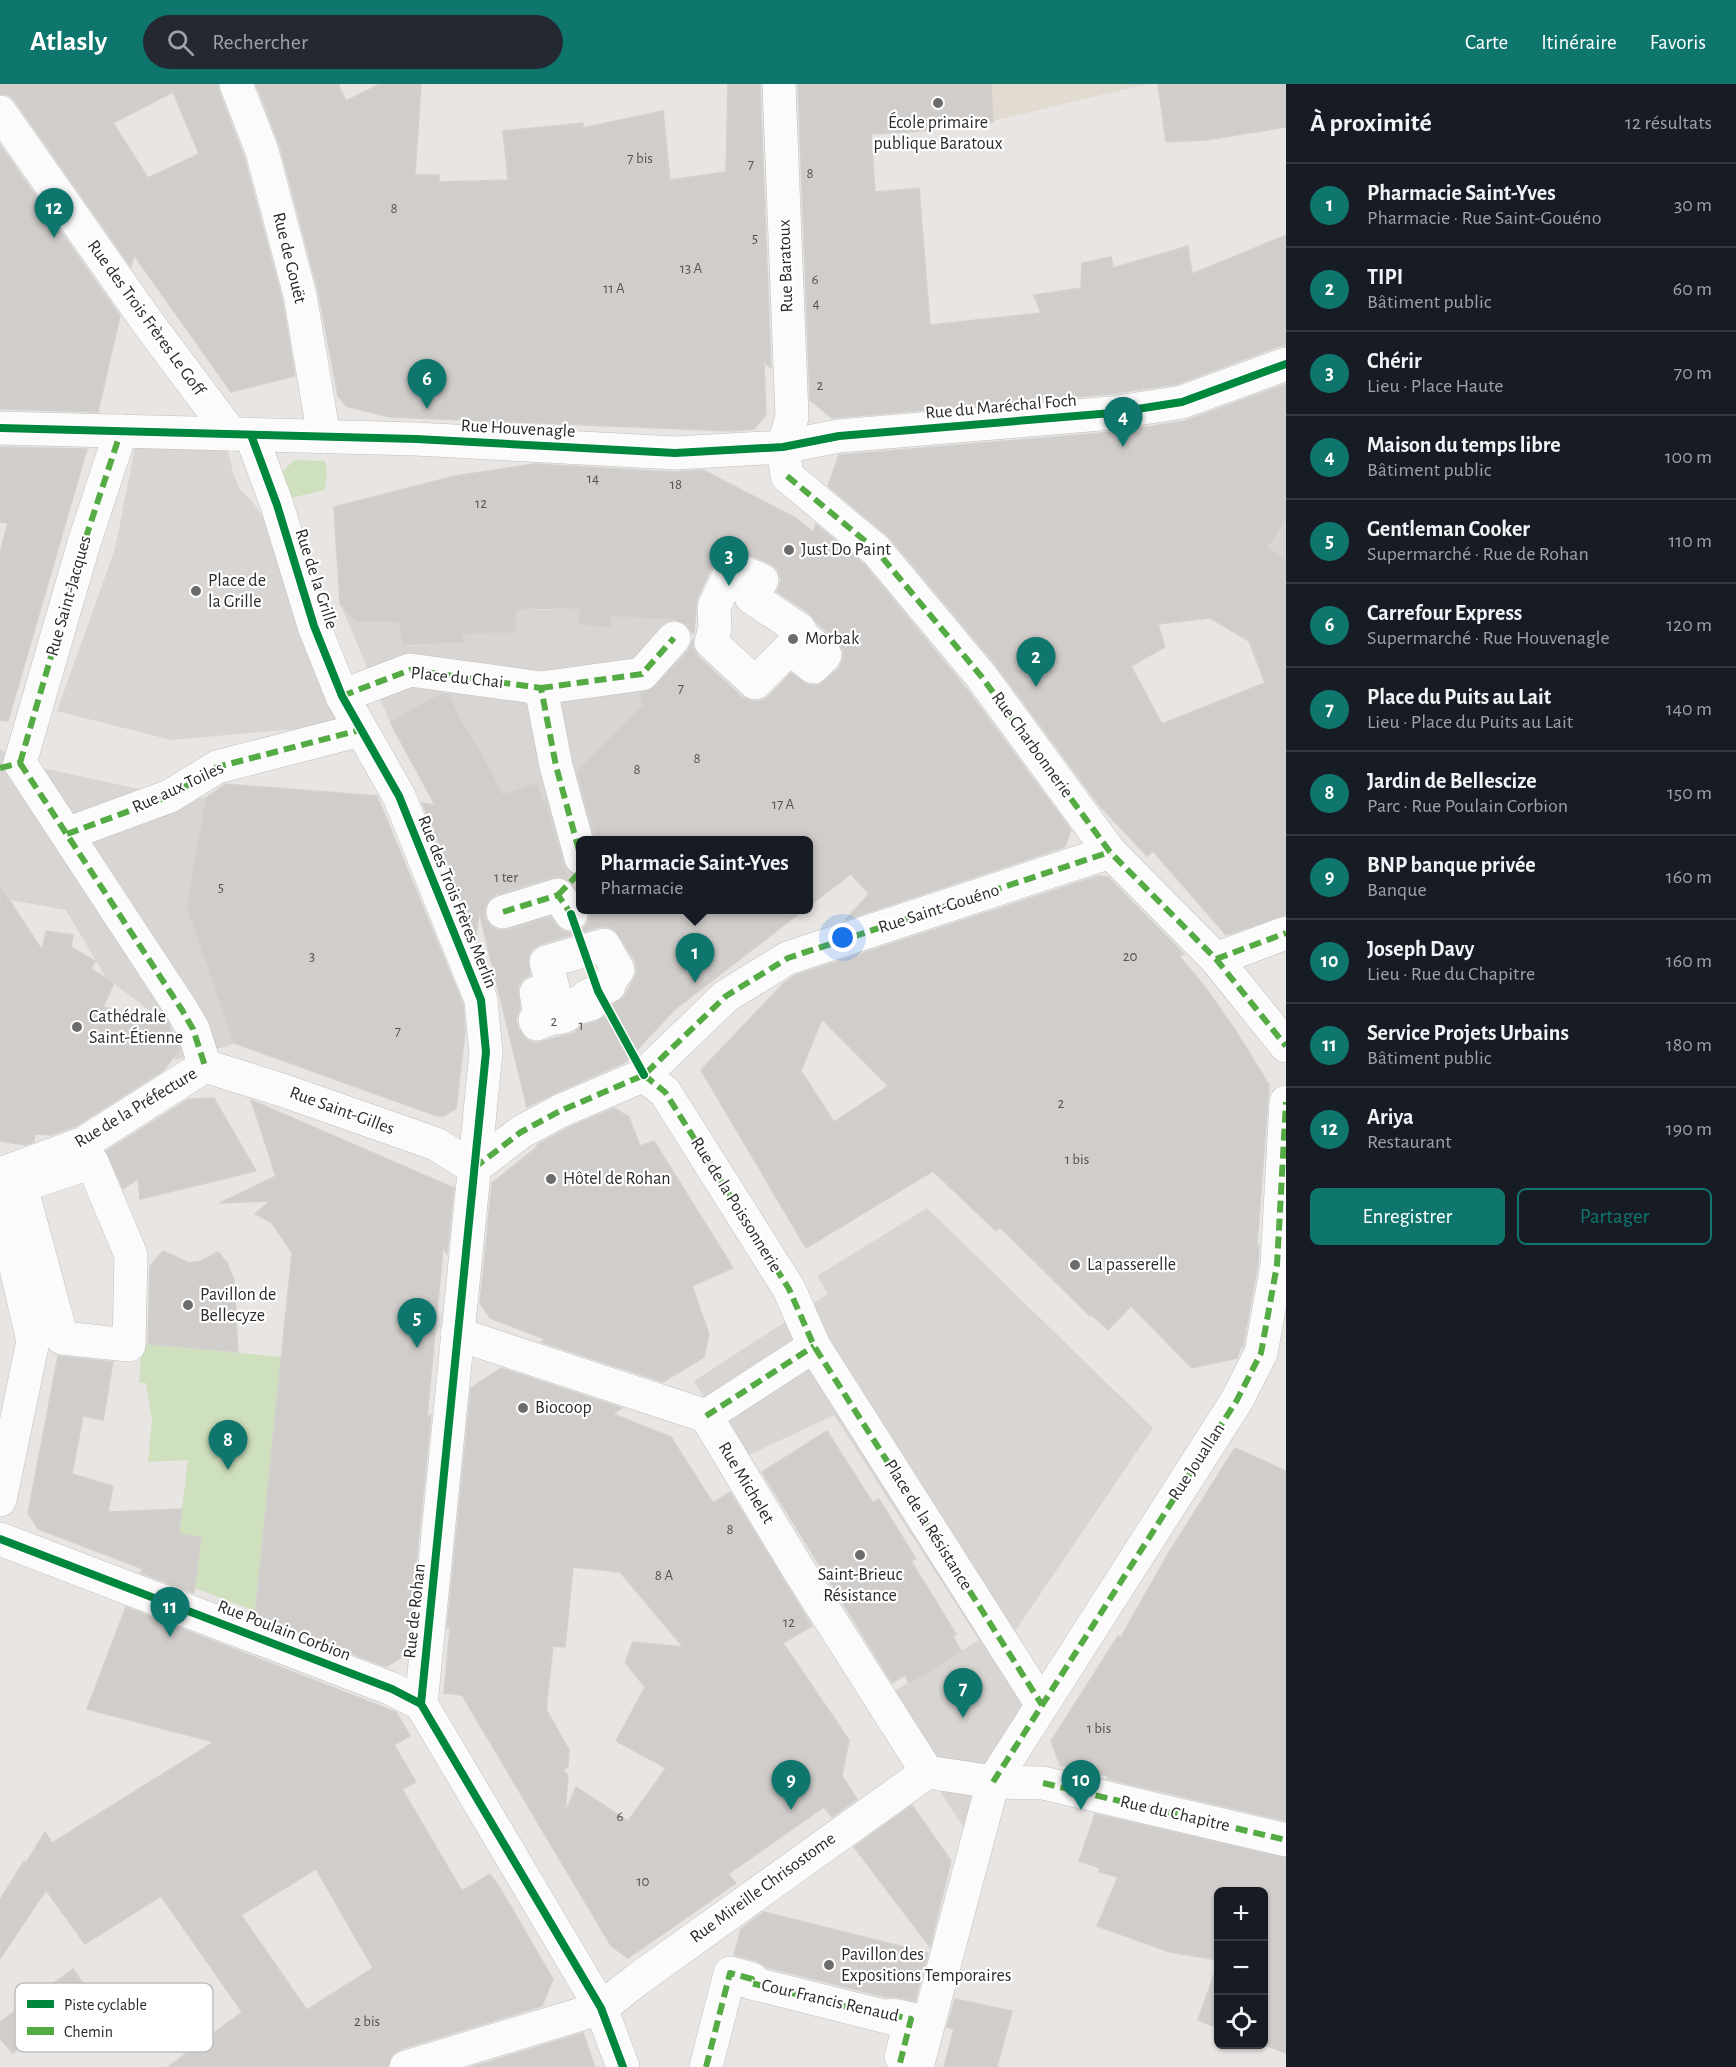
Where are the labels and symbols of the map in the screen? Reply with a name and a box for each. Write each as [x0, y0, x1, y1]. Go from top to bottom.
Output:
marker: École primaire publique Baratoux [931, 96, 945, 110]
place label: École primaire publique Baratoux [873, 111, 1003, 153]
house number: 7 bis [627, 151, 653, 166]
house number: 7 [748, 157, 754, 172]
house number: 8 [806, 166, 814, 181]
pin: 12 [34, 188, 74, 238]
house number: 8 [390, 201, 398, 216]
street label: Rue de Gouët [269, 211, 309, 306]
street label: Rue Baratoux [775, 219, 797, 313]
house number: 5 [752, 231, 758, 246]
street label: Rue des Trois Frères Le Goff [84, 237, 209, 400]
house number: 13 A [680, 261, 703, 276]
house number: 6 [811, 272, 819, 287]
house number: 11 A [603, 281, 625, 296]
house number: 4 [812, 296, 820, 311]
pin: 6 [408, 360, 446, 409]
house number: 2 [817, 378, 824, 393]
street label: Rue du Maréchal Foch [924, 391, 1078, 423]
pin: 4 [1104, 398, 1142, 447]
street label: Rue Houvenagle [460, 417, 576, 441]
house number: 14 [587, 471, 599, 486]
house number: 18 [670, 477, 682, 492]
house number: 12 [475, 496, 487, 511]
street label: Rue de la Grille [291, 527, 341, 631]
street label: Rue Saint-Jacques [43, 534, 95, 658]
pin: 3 [710, 536, 748, 586]
place label: Just Do Paint [801, 541, 891, 559]
marker: Just Do Paint [782, 543, 796, 557]
place label: Place de la Grille [208, 572, 266, 611]
marker: Place de la Grille [189, 584, 203, 598]
place label: Morbak [805, 630, 860, 648]
marker: Morbak [786, 632, 800, 646]
pin: 2 [1016, 638, 1056, 687]
street label: Place du Chai [410, 664, 504, 692]
house number: 7 [678, 681, 684, 696]
street label: Rue Charbonnerie [988, 689, 1076, 801]
house number: 8 [693, 751, 701, 766]
street label: Rue aux Toiles [130, 759, 226, 817]
house number: 8 [633, 762, 641, 777]
house number: 17 A [772, 797, 795, 812]
street label: Rue des Trois Frères Merlin [414, 813, 500, 991]
house number: 1 ter [494, 870, 518, 885]
house number: 5 [218, 880, 224, 895]
street label: Rue Saint-Gouéno [876, 881, 1002, 937]
your location [828, 923, 857, 952]
pin: 1 [676, 934, 714, 983]
house number: 3 [309, 949, 315, 964]
house number: 20 [1123, 949, 1137, 964]
place label: Cathédrale Saint-Étienne [89, 1008, 183, 1047]
house number: 2 [551, 1014, 558, 1029]
house number: 1 [578, 1018, 584, 1033]
marker: Cathédrale Saint-Étienne [70, 1020, 84, 1034]
house number: 7 [395, 1024, 401, 1039]
street label: Rue de la Préfecture [72, 1065, 200, 1151]
street label: Rue Saint-Gilles [287, 1084, 397, 1138]
house number: 2 [1058, 1096, 1065, 1111]
street label: Rue de la Poissonnerie [687, 1134, 785, 1276]
house number: 1 bis [1065, 1152, 1089, 1167]
place label: Hôtel de Rohan [563, 1170, 671, 1188]
marker: Hôtel de Rohan [544, 1172, 558, 1186]
place label: La passerelle [1087, 1256, 1176, 1274]
marker: La passerelle [1068, 1258, 1082, 1272]
place label: Pavillon de Bellecyze [200, 1286, 276, 1325]
marker: Pavillon de Bellecyze [181, 1298, 195, 1312]
pin: 5 [398, 1298, 436, 1348]
place label: Biocoop [535, 1399, 592, 1417]
marker: Biocoop [516, 1401, 530, 1415]
pin: 8 [208, 1420, 248, 1470]
street label: Rue Jouallan [1166, 1420, 1228, 1504]
street label: Rue Michelet [715, 1439, 777, 1527]
street label: Place de la Résistance [881, 1456, 975, 1594]
house number: 8 [726, 1522, 734, 1537]
marker: Saint-Brieuc Résistance [853, 1548, 867, 1562]
street label: Rue de Rohan [401, 1563, 429, 1659]
place label: Saint-Brieuc Résistance [818, 1566, 902, 1605]
house number: 8 A [655, 1568, 673, 1583]
pin: 11 [150, 1588, 190, 1637]
street label: Rue Poulain Corbion [215, 1597, 353, 1665]
house number: 12 [783, 1615, 795, 1630]
pin: 7 [944, 1668, 982, 1718]
house number: 1 bis [1087, 1721, 1111, 1736]
pin: 9 [772, 1760, 810, 1810]
pin: 10 [1062, 1760, 1100, 1810]
street label: Rue du Chapitre [1118, 1793, 1232, 1835]
house number: 6 [616, 1809, 624, 1824]
street label: Rue Mireille Chrisostome [687, 1829, 839, 1947]
house number: 10 [636, 1874, 650, 1889]
place label: Pavillon des Expositions Temporaires [841, 1946, 1011, 1985]
marker: Pavillon des Expositions Temporaires [822, 1958, 836, 1972]
street label: Cour Francis Renaud [760, 1976, 900, 2026]
legend [15, 1983, 213, 2052]
text: Piste cyclable [64, 1997, 147, 2014]
house number: 2 bis [354, 2014, 380, 2029]
text: Chemin [64, 2024, 113, 2040]

